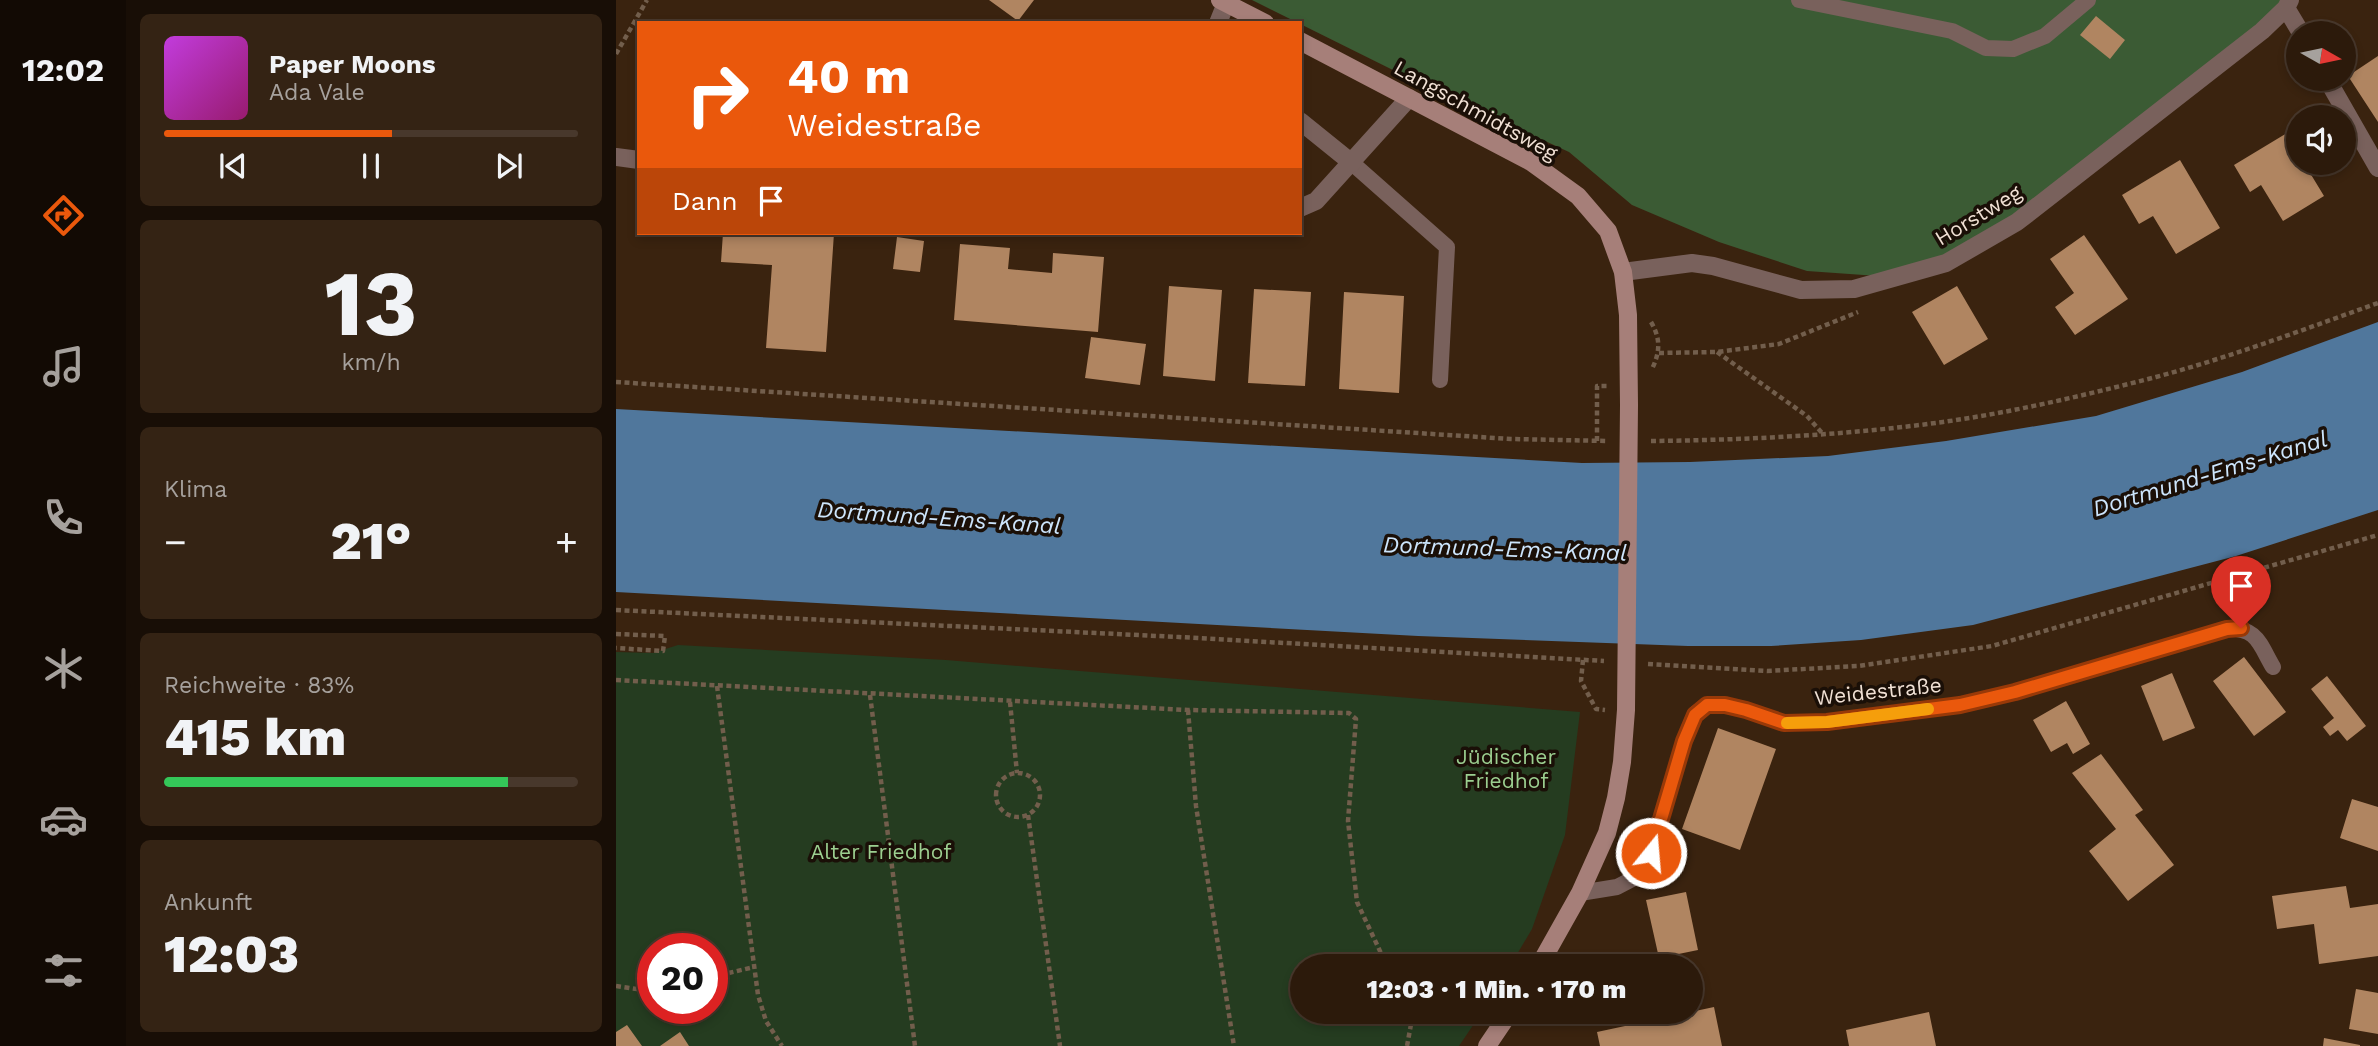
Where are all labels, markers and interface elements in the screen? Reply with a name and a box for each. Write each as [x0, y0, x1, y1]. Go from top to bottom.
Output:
north arrow [2286, 21, 2356, 91]
map controls [2286, 21, 2356, 175]
text: 40 m [787, 47, 910, 105]
text: Paper Moons [269, 49, 436, 79]
icon: right [672, 49, 763, 140]
text: 12:02 [22, 51, 104, 89]
street label: Langschmidtsweg [1390, 55, 1563, 166]
text: Ada Vale [269, 79, 365, 106]
button: sound [2286, 105, 2356, 175]
text: Weidestraße [787, 106, 981, 144]
icon: previous [214, 147, 252, 185]
icon: pause [352, 147, 390, 185]
icon: next [490, 147, 528, 185]
street label: Horstweg [1930, 179, 2026, 251]
icon: arrive [752, 182, 790, 220]
text: Dann [672, 186, 738, 216]
icon: directions [39, 191, 88, 240]
text: 13 [324, 250, 418, 357]
icon: music [39, 342, 88, 391]
text: km/h [341, 349, 401, 376]
water label: Dortmund-Ems-Kanal [2089, 425, 2331, 523]
text: Klima [164, 476, 227, 503]
icon: phone [39, 493, 88, 542]
water label: Dortmund-Ems-Kanal [816, 496, 1062, 540]
text: 21° [331, 511, 411, 572]
text: − [164, 520, 187, 564]
text: + [555, 520, 578, 564]
water label: Dortmund-Ems-Kanal [1383, 531, 1627, 567]
pin [2211, 556, 2271, 628]
icon: arrive [2222, 567, 2260, 605]
icon: climate [39, 644, 88, 693]
text: Reichweite · 83% [164, 672, 354, 699]
street label: Weidestraße [1813, 672, 1943, 710]
text: 415 km [164, 707, 346, 768]
park label: Jüdischer Friedhof [1456, 744, 1556, 793]
icon: car [39, 795, 88, 844]
position arrow [1614, 816, 1688, 890]
park label: Alter Friedhof [810, 839, 952, 864]
text: Ankunft [164, 889, 252, 916]
text: 12:03 [164, 924, 299, 985]
speed limit sign: 20 [637, 933, 728, 1024]
icon: filters [39, 946, 88, 995]
text: 12:03 · 1 Min. · 170 m [1367, 974, 1626, 1004]

